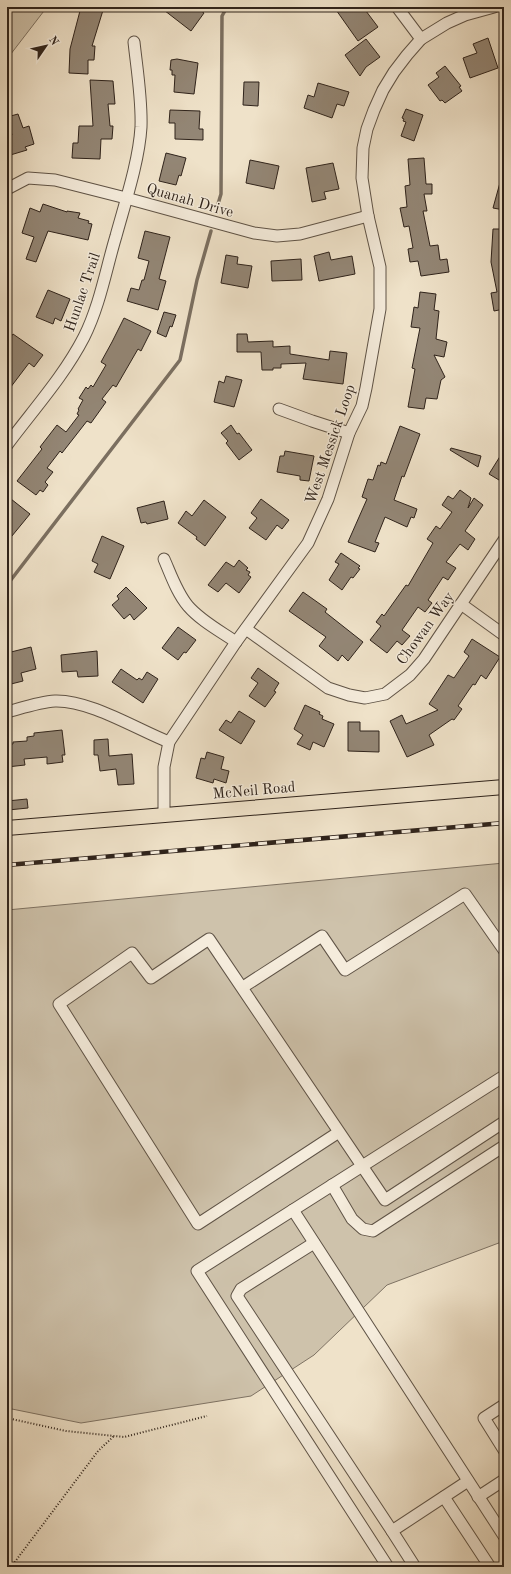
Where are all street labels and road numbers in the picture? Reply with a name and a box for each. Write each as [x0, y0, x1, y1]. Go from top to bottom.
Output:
street label: Quanah Drive [144, 182, 235, 221]
street label: Hunlac Trail [63, 251, 104, 334]
street label: West Messick Loop [304, 383, 359, 506]
street label: Chowan Way [395, 590, 458, 668]
street label: McNeil Road [212, 780, 296, 803]

